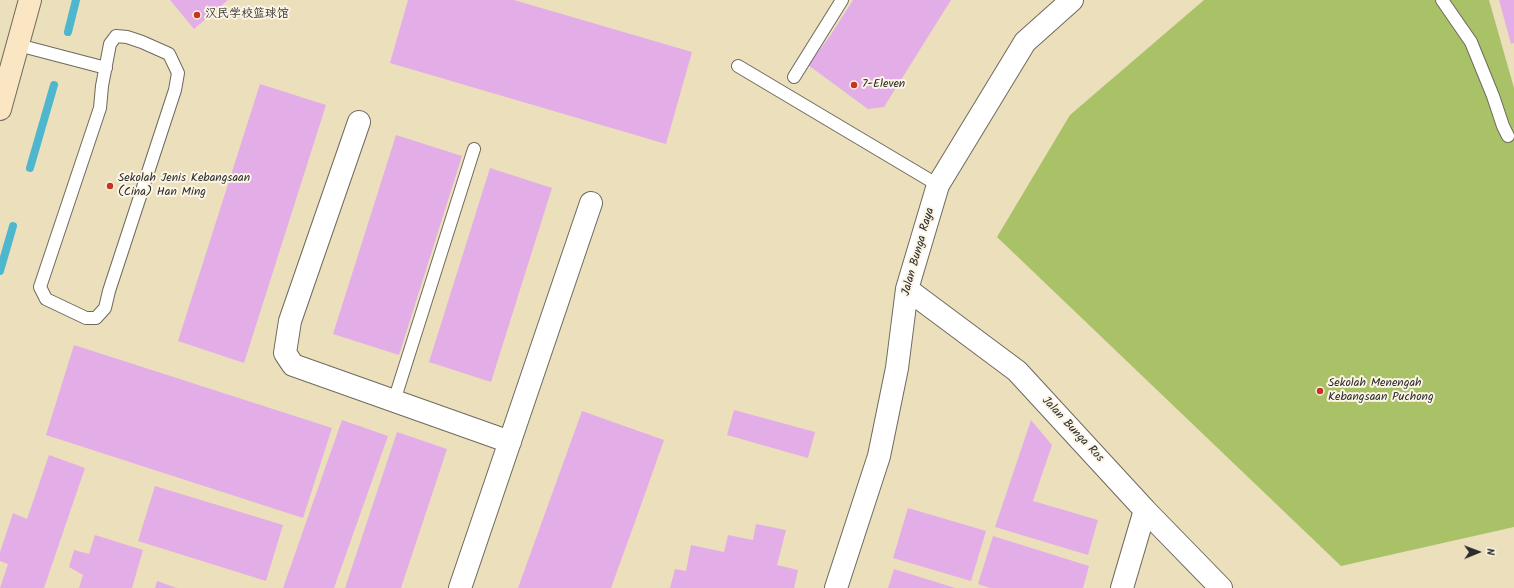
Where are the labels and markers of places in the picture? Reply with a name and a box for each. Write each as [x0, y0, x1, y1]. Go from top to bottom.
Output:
place label: 汉民学校篮球馆 [205, 8, 289, 22]
marker: 汉民学校篮球馆 [192, 10, 202, 20]
place label: 7-Eleven [862, 78, 905, 92]
marker: 7-Eleven [849, 80, 859, 90]
place label: Sekolah Jenis Kebangsaan (Cina) Han Ming [118, 172, 250, 200]
marker: Sekolah Jenis Kebangsaan (Cina) Han Ming [105, 181, 115, 191]
place label: Sekolah Menengah Kebangsaan Puchong [1328, 377, 1434, 405]
marker: Sekolah Menengah Kebangsaan Puchong [1315, 386, 1325, 396]

